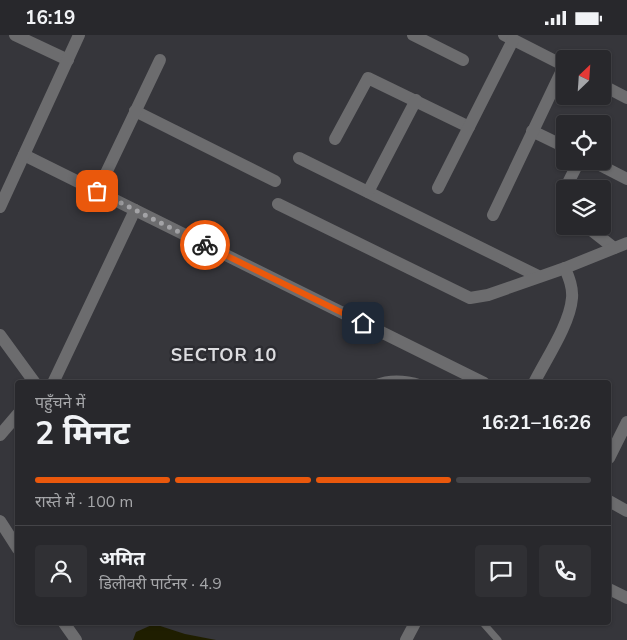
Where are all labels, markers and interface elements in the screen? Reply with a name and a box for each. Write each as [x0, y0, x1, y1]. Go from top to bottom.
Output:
text: 16:19 [25, 5, 75, 31]
north arrow [556, 50, 611, 105]
map controls [556, 50, 611, 235]
button: locate [556, 115, 611, 170]
pin [76, 170, 118, 212]
icon: bag [83, 177, 111, 205]
button: layers [556, 180, 611, 235]
courier [180, 220, 230, 270]
icon: bike [191, 231, 219, 259]
pin [342, 302, 384, 344]
icon: home [349, 309, 377, 337]
district label: SECTOR 10 [171, 343, 277, 367]
text: पहुँचने में [35, 392, 85, 414]
text: 16:21–16:26 [481, 410, 591, 436]
text: 2 मिनट [35, 412, 130, 455]
text: रास्ते में · 100 m [35, 491, 133, 513]
button: person [35, 545, 87, 597]
button: chat [475, 545, 527, 597]
button: phone [539, 545, 591, 597]
text: अमित [99, 546, 145, 572]
text: डिलीवरी पार्टनर · 4.9 [99, 573, 222, 595]

